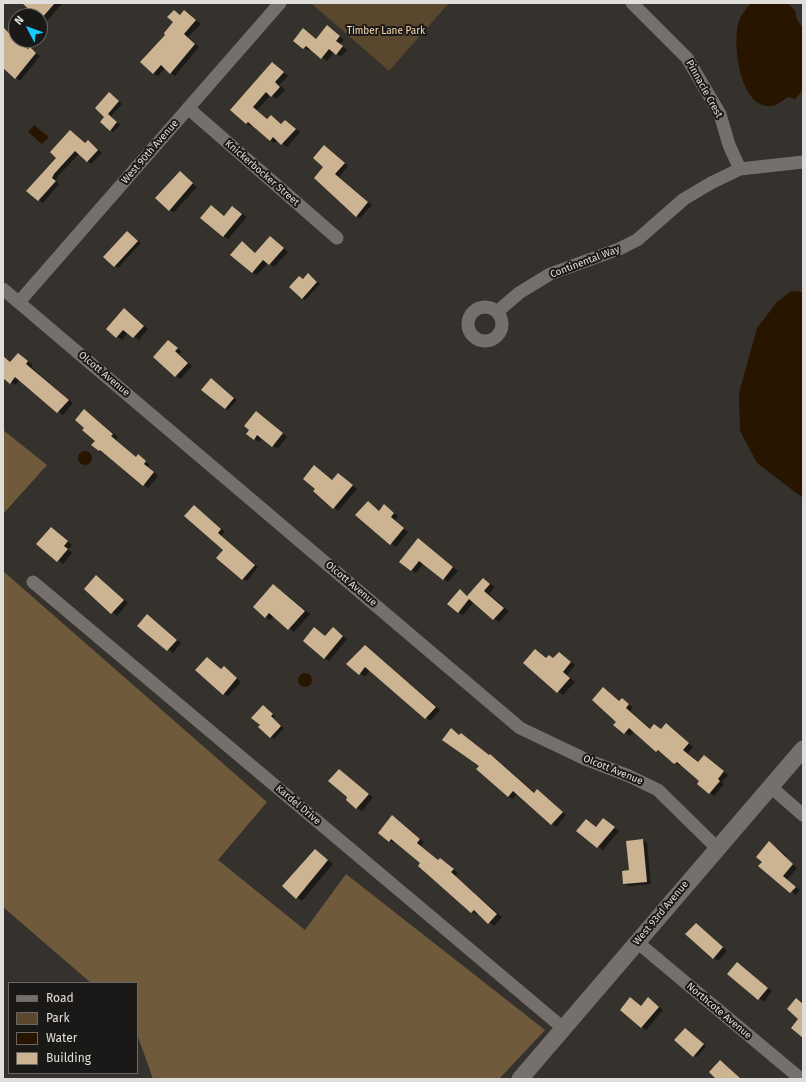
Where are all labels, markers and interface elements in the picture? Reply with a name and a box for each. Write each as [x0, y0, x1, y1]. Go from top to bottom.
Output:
north arrow [8, 8, 48, 48]
text: N [12, 13, 27, 27]
park label: Timber Lane Park [347, 25, 425, 37]
street label: Pinnacle Crest [683, 58, 725, 120]
street label: West 90th Avenue [119, 118, 181, 186]
street label: Knickerbocker Street [222, 138, 302, 208]
street label: Continental Way [549, 243, 621, 281]
street label: Olcott Avenue [76, 349, 132, 399]
street label: Olcott Avenue [323, 559, 379, 609]
street label: Olcott Avenue [581, 753, 645, 787]
street label: Kardel Drive [273, 783, 323, 827]
street label: West 93rd Avenue [631, 879, 691, 947]
street label: Northcote Avenue [684, 980, 754, 1042]
legend [8, 982, 138, 1074]
text: Road [46, 991, 74, 1005]
text: Park [46, 1011, 70, 1025]
text: Water [46, 1031, 77, 1045]
text: Building [46, 1051, 91, 1065]

